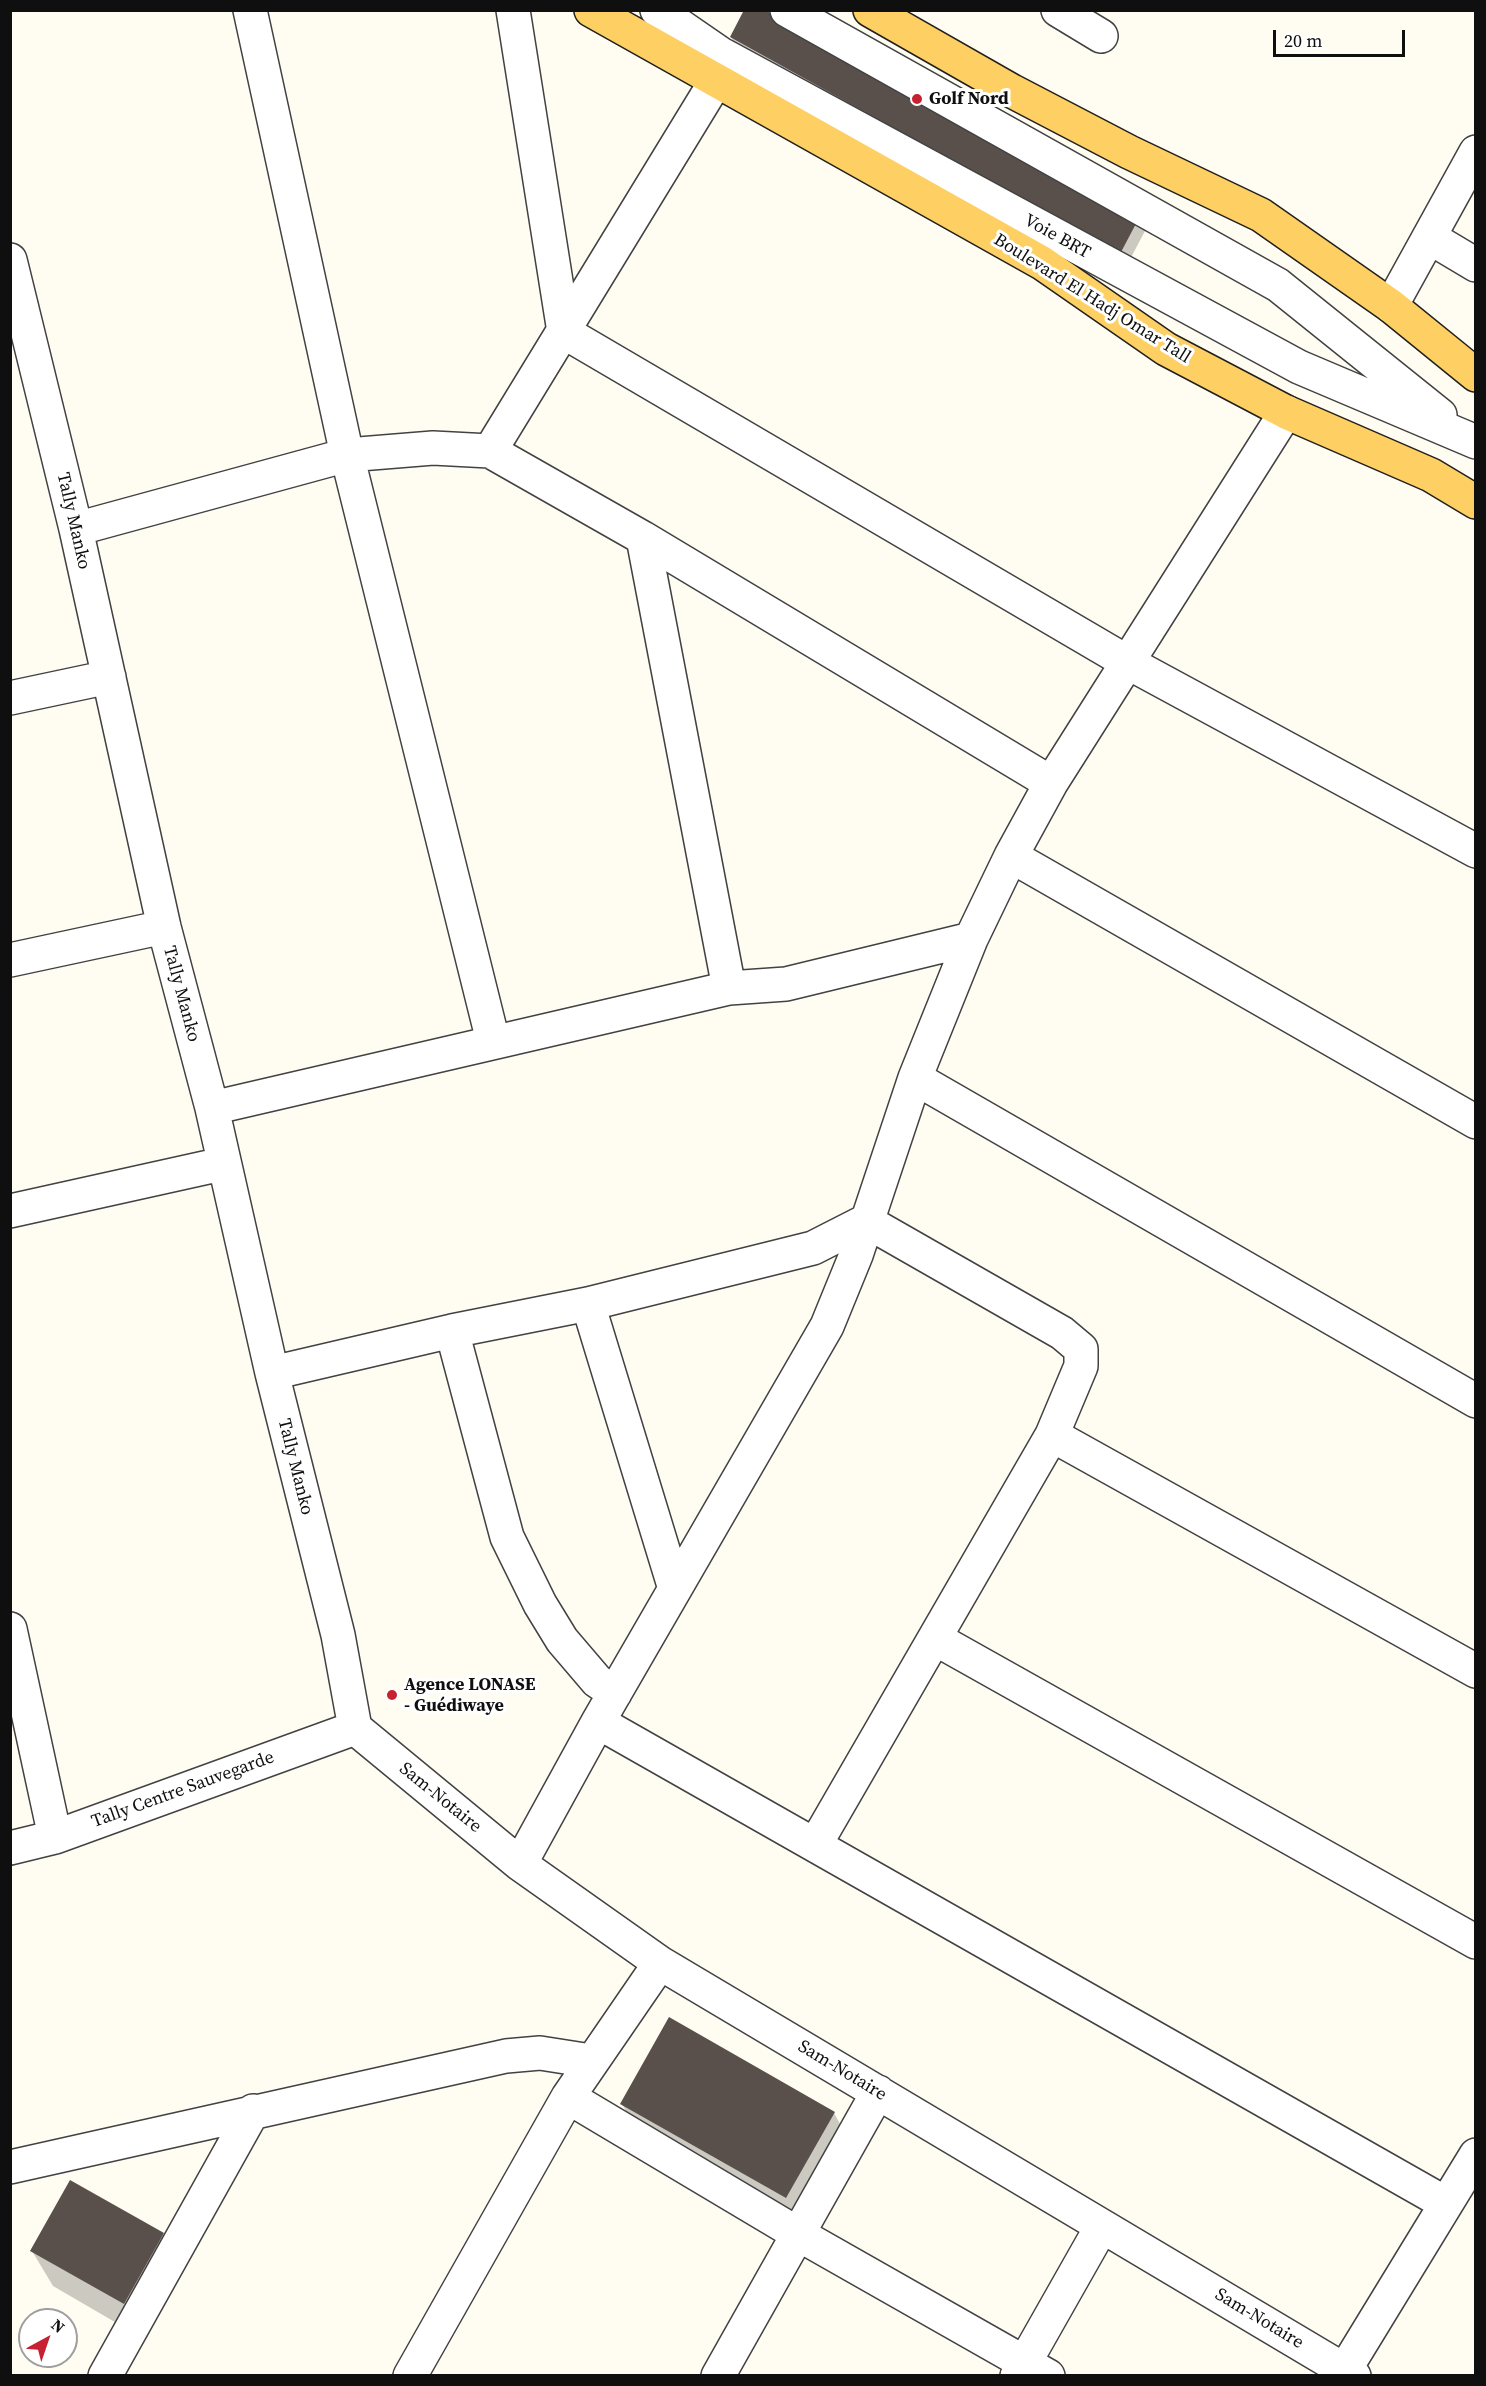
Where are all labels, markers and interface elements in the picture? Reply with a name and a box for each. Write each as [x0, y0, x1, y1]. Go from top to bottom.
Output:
scale bar [1276, 18, 1408, 56]
text: 20 m [1284, 28, 1322, 53]
place label: Golf Nord [929, 88, 1009, 110]
marker: Golf Nord [910, 92, 924, 106]
street label: Voie BRT [1020, 210, 1094, 264]
street label: Boulevard El Hadj Omar Tall [990, 229, 1194, 369]
street label: Tally Manko [51, 471, 95, 571]
street label: Tally Manko [158, 944, 204, 1044]
street label: Tally Manko [273, 1417, 317, 1517]
place label: Agence LONASE - Guédiwaye [404, 1674, 535, 1716]
marker: Agence LONASE - Guédiwaye [385, 1688, 399, 1702]
street label: Tally Centre Sauvegarde [89, 1747, 277, 1833]
street label: Sam-Notaire [394, 1758, 486, 1838]
street label: Sam-Notaire [794, 2036, 890, 2106]
street label: Sam-Notaire [1211, 2284, 1307, 2354]
north arrow [18, 2308, 78, 2368]
text: N [47, 2314, 70, 2338]

